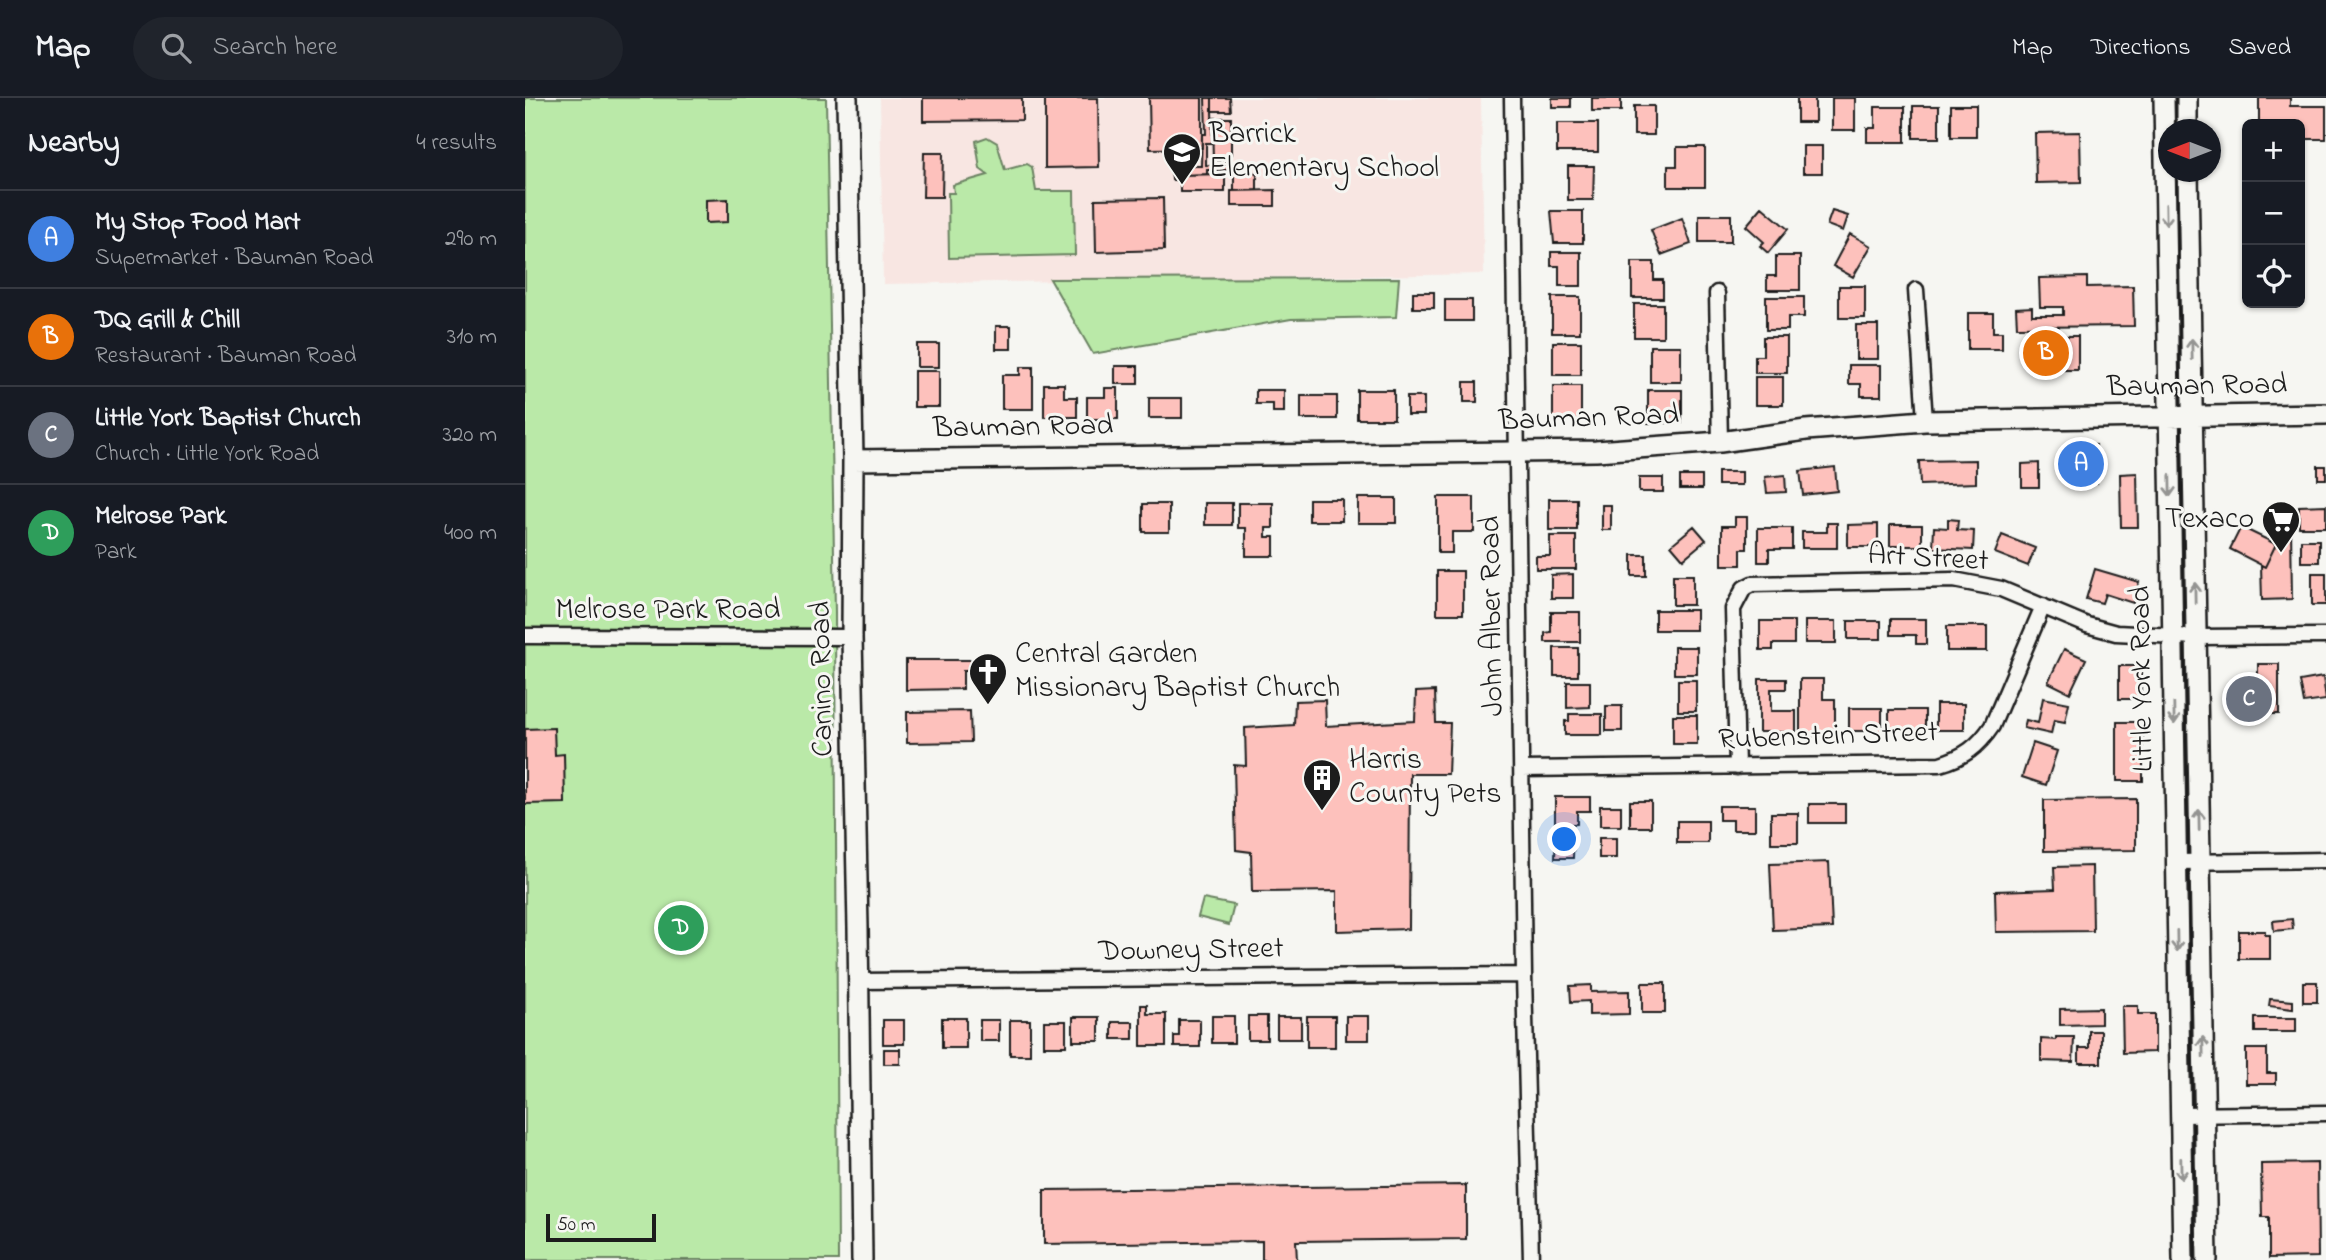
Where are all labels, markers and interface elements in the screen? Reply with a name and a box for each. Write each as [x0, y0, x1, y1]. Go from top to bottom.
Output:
search box [133, 17, 623, 80]
text: Map [35, 24, 91, 72]
icon: search [157, 29, 195, 67]
text: Search here [213, 29, 337, 67]
text: Map [2012, 31, 2053, 66]
text: Directions [2091, 31, 2190, 66]
text: Saved [2228, 31, 2291, 66]
place label: Barrick Elementary School [1208, 113, 1439, 191]
north arrow [2158, 119, 2221, 182]
map controls [2242, 119, 2305, 308]
button: + [2242, 119, 2305, 182]
text: Nearby [28, 122, 120, 166]
text: 4 results [416, 127, 497, 160]
school or university icon: Barrick Elementary School [1161, 131, 1203, 186]
button: − [2242, 182, 2305, 245]
one-way arrow [2160, 203, 2173, 226]
text: My Stop Food Mart [95, 204, 301, 242]
text: A [44, 223, 58, 256]
text: 290 m [445, 223, 497, 256]
text: Supermarket · Bauman Road [95, 242, 373, 275]
button: locate [2242, 245, 2305, 308]
text: DQ Grill & Chill [95, 302, 240, 340]
text: B [43, 321, 59, 354]
text: 310 m [447, 321, 497, 354]
pin: B [2023, 327, 2069, 379]
one-way arrow [2185, 338, 2198, 361]
text: Restaurant · Bauman Road [95, 340, 356, 373]
street label: Bauman Road [2105, 363, 2288, 411]
street label: Bauman Road [1497, 394, 1680, 444]
text: Little York Baptist Church [95, 400, 361, 438]
street label: Bauman Road [931, 404, 1114, 452]
text: C [45, 419, 57, 452]
text: 320 m [443, 419, 497, 452]
text: Church · Little York Road [95, 438, 319, 471]
pin: A [2058, 438, 2104, 490]
one-way arrow [2163, 474, 2176, 497]
text: Melrose Park [95, 498, 227, 536]
place label: Texaco [2165, 498, 2254, 542]
supermarket icon: Texaco [2260, 499, 2302, 554]
street label: John Alber Road [1469, 515, 1517, 717]
text: D [43, 517, 59, 550]
text: 400 m [444, 517, 497, 550]
street label: Art Street [1866, 534, 1990, 584]
text: Park [95, 536, 137, 569]
one-way arrow [2188, 581, 2202, 604]
street label: Little York Road [2119, 585, 2167, 773]
street label: Melrose Park Road [556, 589, 781, 633]
street label: Canino Road [800, 600, 846, 757]
place label: Central Garden Missionary Baptist Church [1015, 633, 1340, 711]
church icon: Central Garden Missionary Baptist Church [967, 651, 1009, 706]
pin: C [2226, 673, 2272, 725]
one-way arrow [2167, 702, 2181, 725]
street label: Rubenstein Street [1717, 711, 1939, 763]
place label: Harris County Pets [1349, 739, 1502, 817]
building icon: Harris County Pets [1301, 757, 1343, 812]
one-way arrow [2193, 809, 2206, 832]
your location [1547, 822, 1581, 856]
pin: D [658, 902, 704, 954]
street label: Downey Street [1097, 927, 1284, 975]
one-way arrow [2170, 929, 2184, 952]
one-way arrow [2197, 1036, 2210, 1059]
one-way arrow [2175, 1157, 2188, 1180]
scale bar [546, 1211, 656, 1243]
text: 50 m [557, 1212, 596, 1239]

